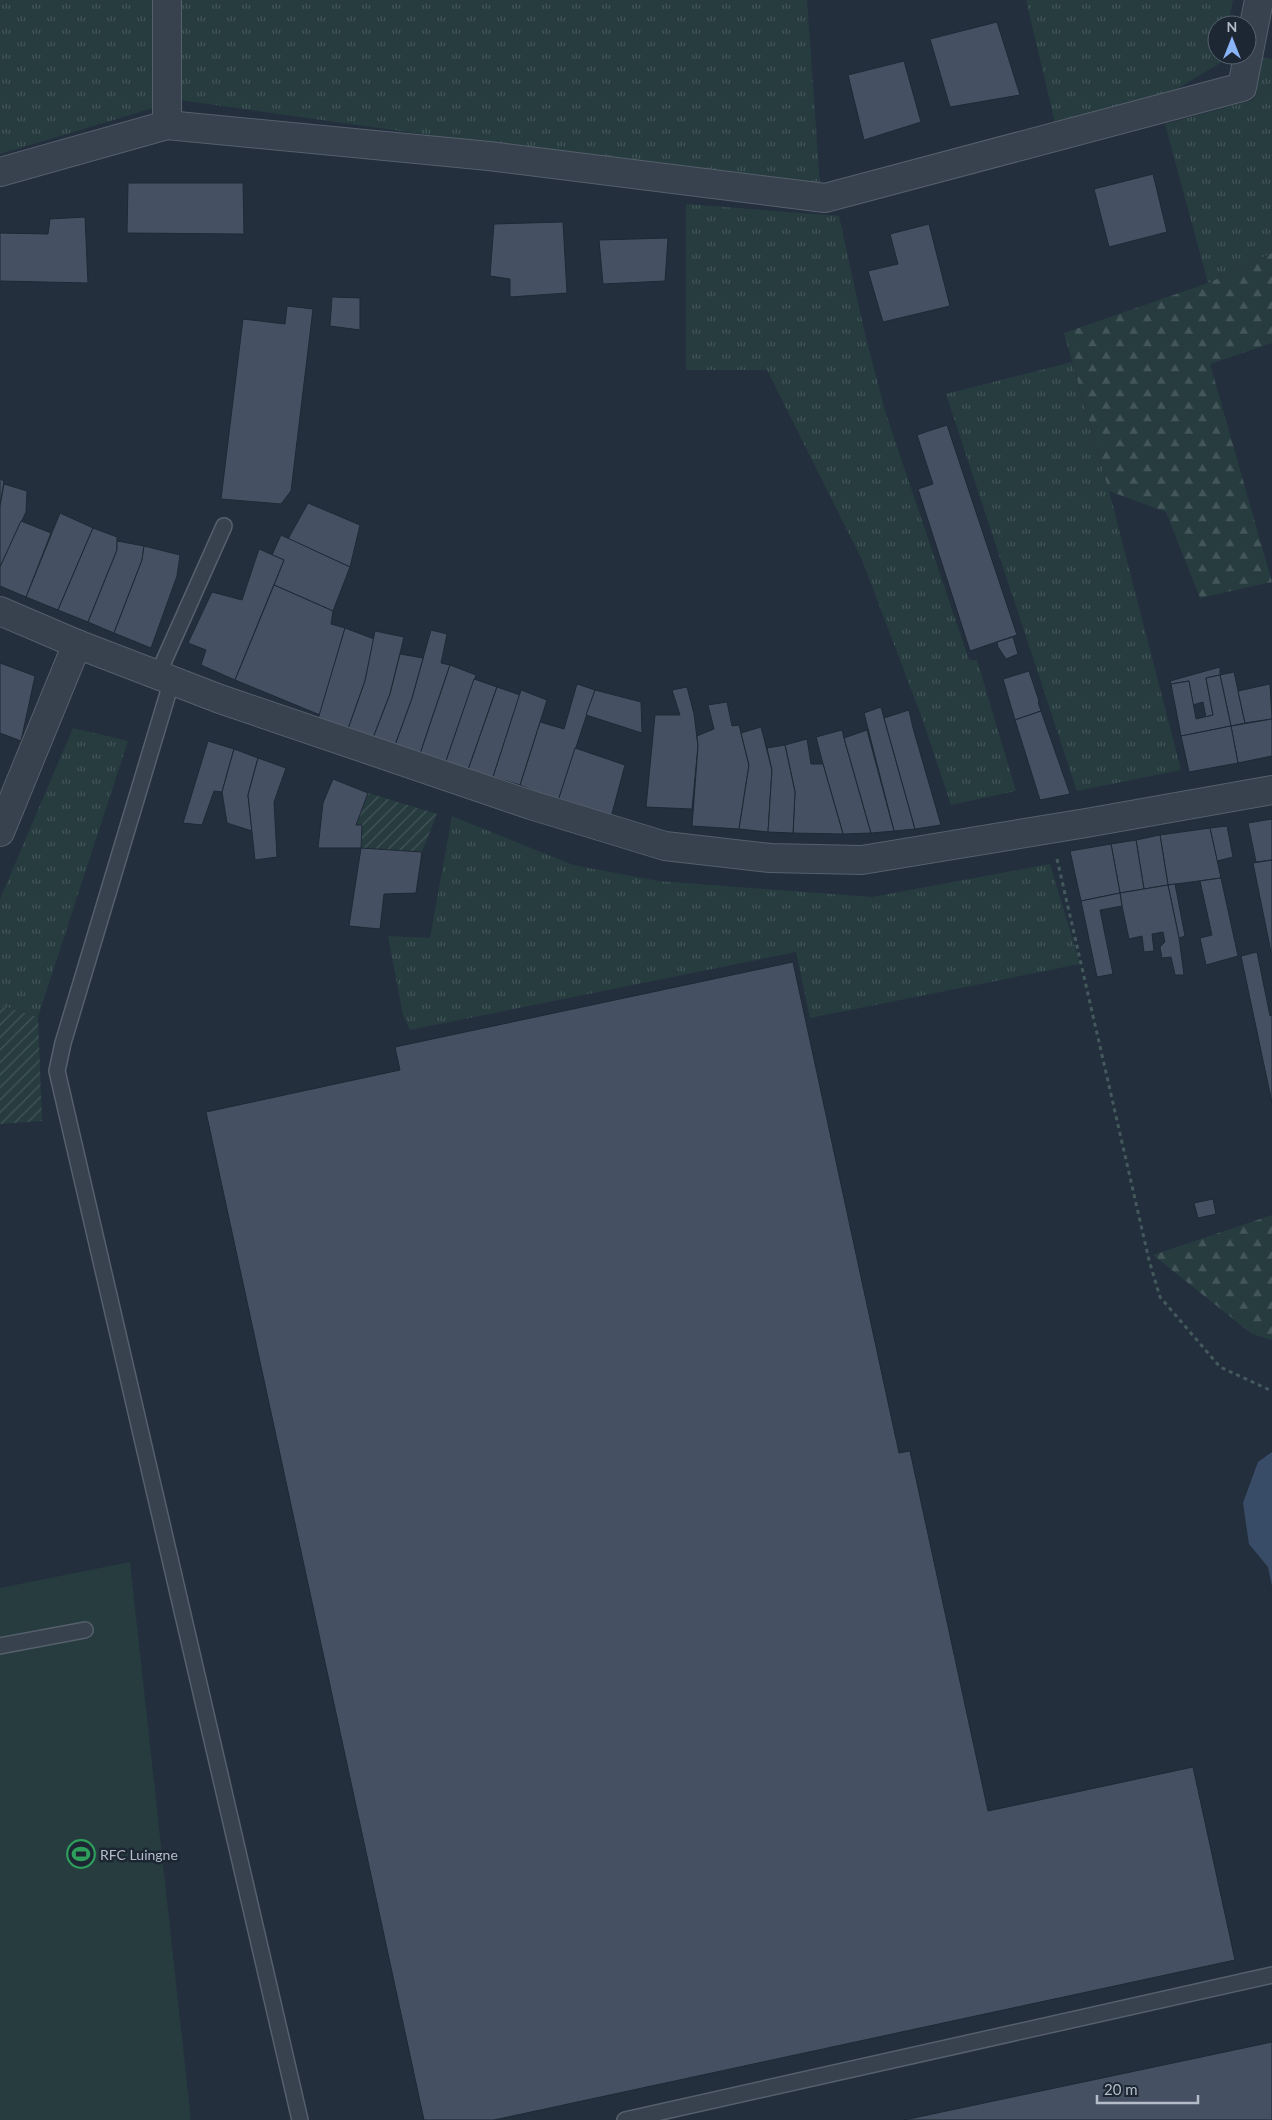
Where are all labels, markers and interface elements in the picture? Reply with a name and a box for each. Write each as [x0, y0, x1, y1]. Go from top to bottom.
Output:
north arrow [1207, 15, 1257, 65]
text: N [1227, 18, 1237, 35]
sports icon: RFC Luingne [66, 1839, 96, 1869]
place label: RFC Luingne [100, 1846, 178, 1863]
scale bar [1097, 2072, 1198, 2104]
text: 20 m [1104, 2080, 1138, 2098]

